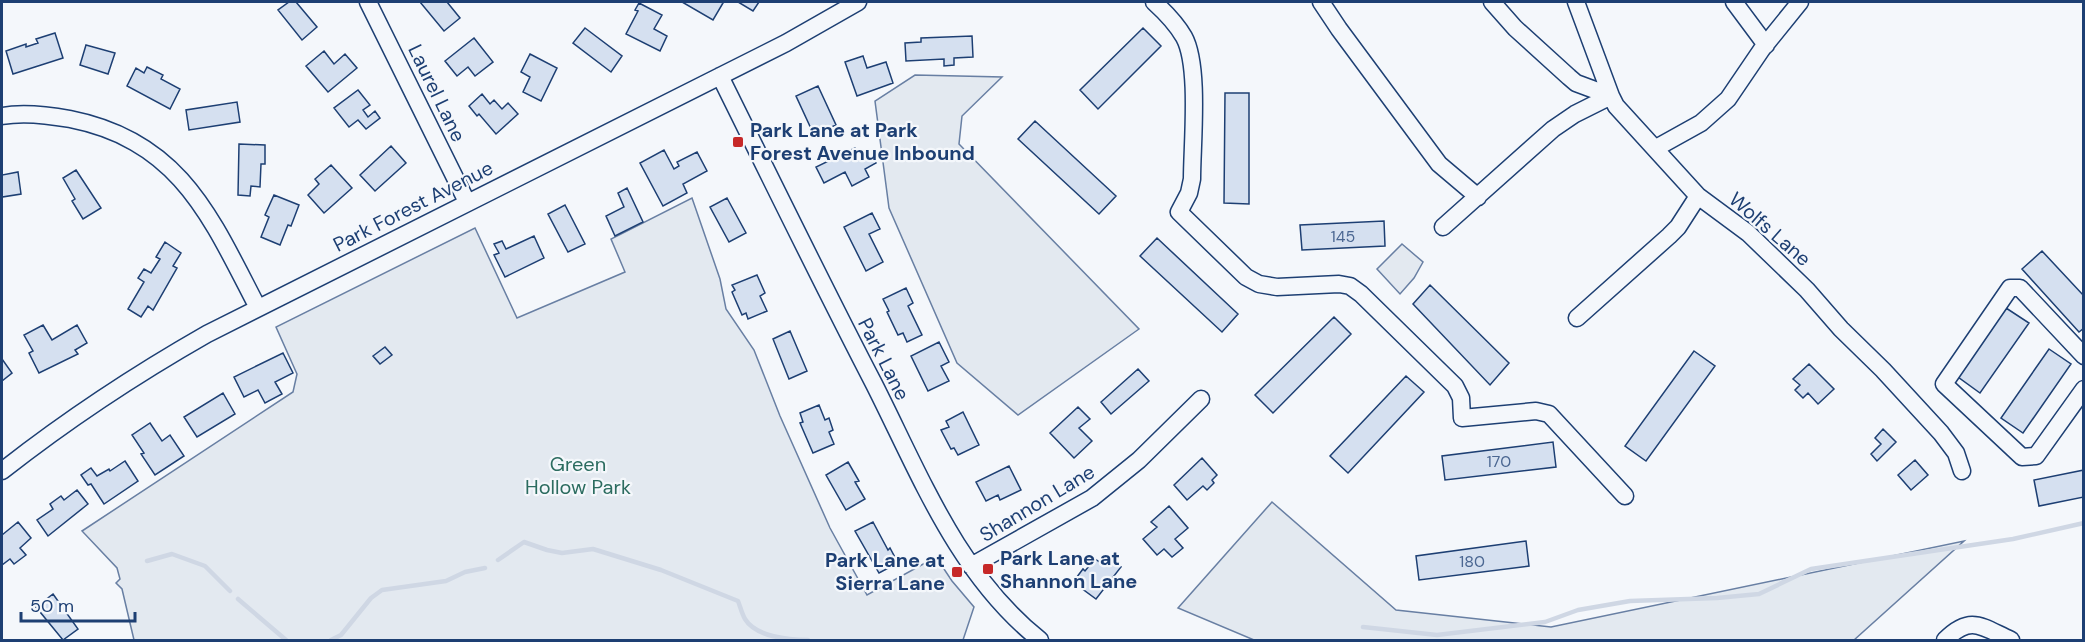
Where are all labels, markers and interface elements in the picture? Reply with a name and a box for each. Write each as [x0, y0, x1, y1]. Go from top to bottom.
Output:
street label: Laurel Lane [402, 40, 472, 146]
place label: Park Lane at Park Forest Avenue Inbound [750, 117, 975, 166]
marker: Park Lane at Park Forest Avenue Inbound [731, 135, 745, 149]
street label: Park Forest Avenue [329, 154, 497, 258]
street label: Wolfs Lane [1723, 186, 1817, 272]
house number: 145 [1331, 226, 1355, 247]
street label: Park Lane [852, 313, 916, 405]
park label: Green Hollow Park [525, 451, 631, 500]
house number: 170 [1487, 451, 1511, 472]
street label: Shannon Lane [975, 458, 1099, 548]
place label: Park Lane at Shannon Lane [1000, 545, 1137, 594]
place label: Park Lane at Sierra Lane [825, 547, 945, 596]
house number: 180 [1459, 551, 1485, 572]
marker: Park Lane at Shannon Lane [981, 562, 995, 576]
marker: Park Lane at Sierra Lane [950, 565, 964, 579]
scale bar [21, 585, 135, 623]
text: 50 m [30, 594, 74, 618]

